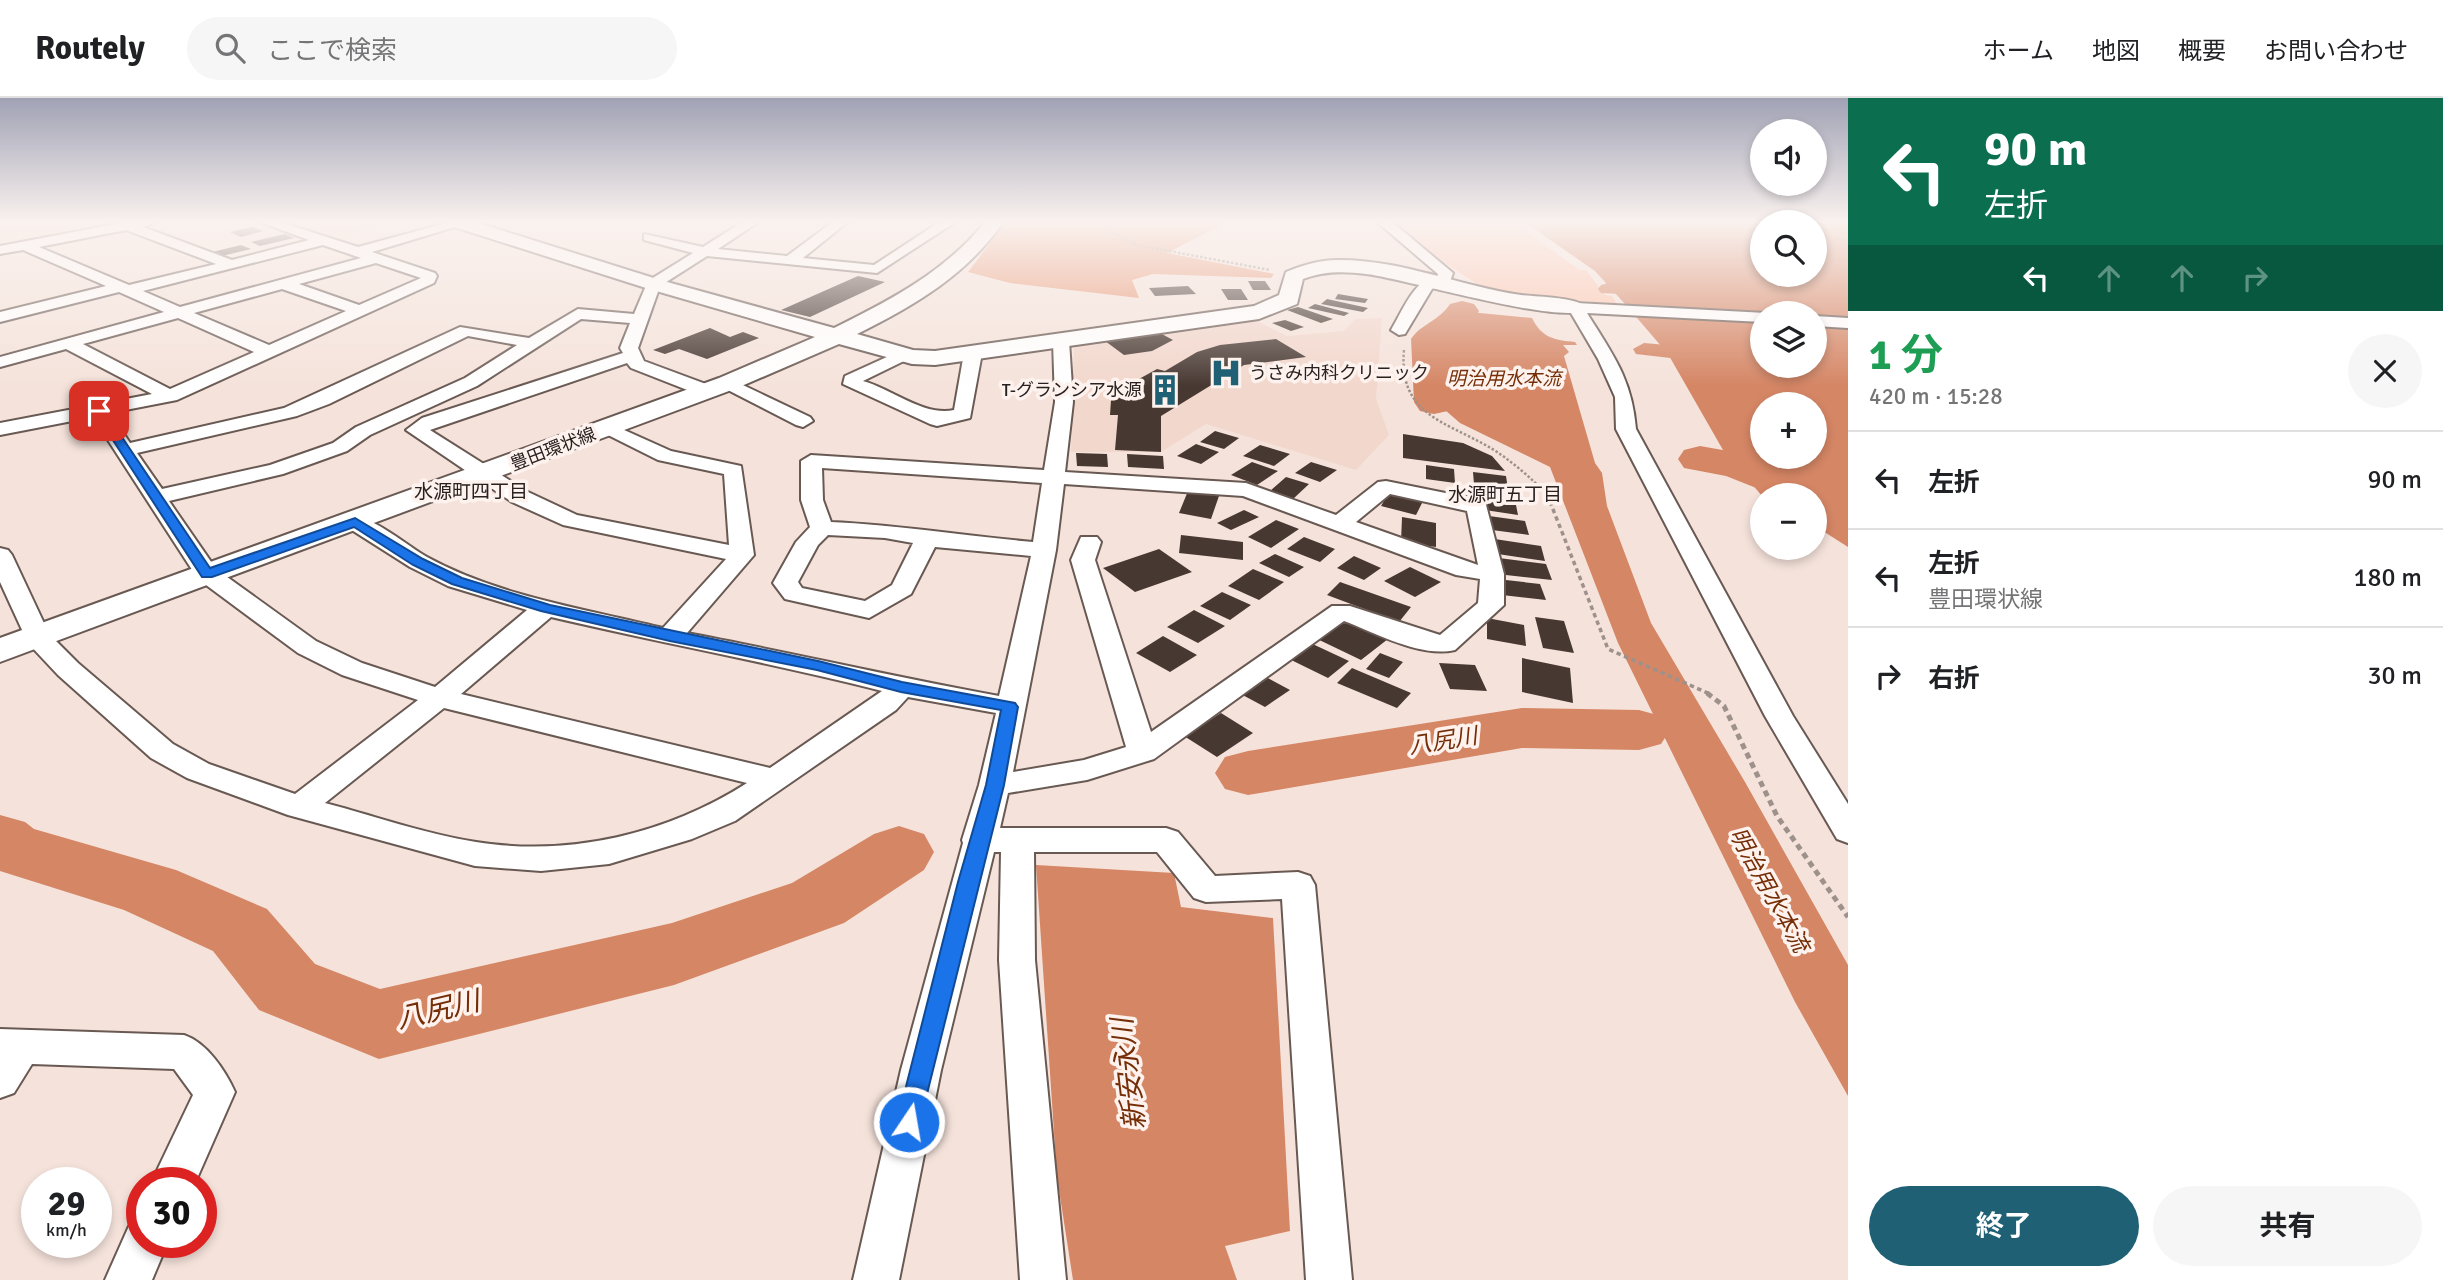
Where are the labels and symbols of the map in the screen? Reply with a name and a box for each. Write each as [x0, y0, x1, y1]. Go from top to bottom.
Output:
hospital icon: うさみ内科クリニック [1209, 356, 1243, 390]
place label: うさみ内科クリニック [1249, 362, 1429, 384]
water label: 明治用水本流 [1447, 367, 1564, 391]
building icon: T-グランシア水源 [1148, 373, 1182, 407]
place label: T-グランシア水源 [1002, 379, 1142, 401]
pin [69, 381, 129, 441]
street label: 豊田環状線 [507, 423, 599, 475]
district label: 水源町四丁目 [414, 480, 528, 504]
district label: 水源町五丁目 [1448, 483, 1562, 507]
water label: 八尻川 [1407, 721, 1482, 761]
water label: 明治用水本流 [1723, 823, 1817, 960]
water label: 八尻川 [393, 983, 486, 1036]
water label: 新安永川 [1105, 1013, 1153, 1132]
position arrow [872, 1085, 946, 1159]
speed limit sign: 30 [126, 1167, 217, 1258]

